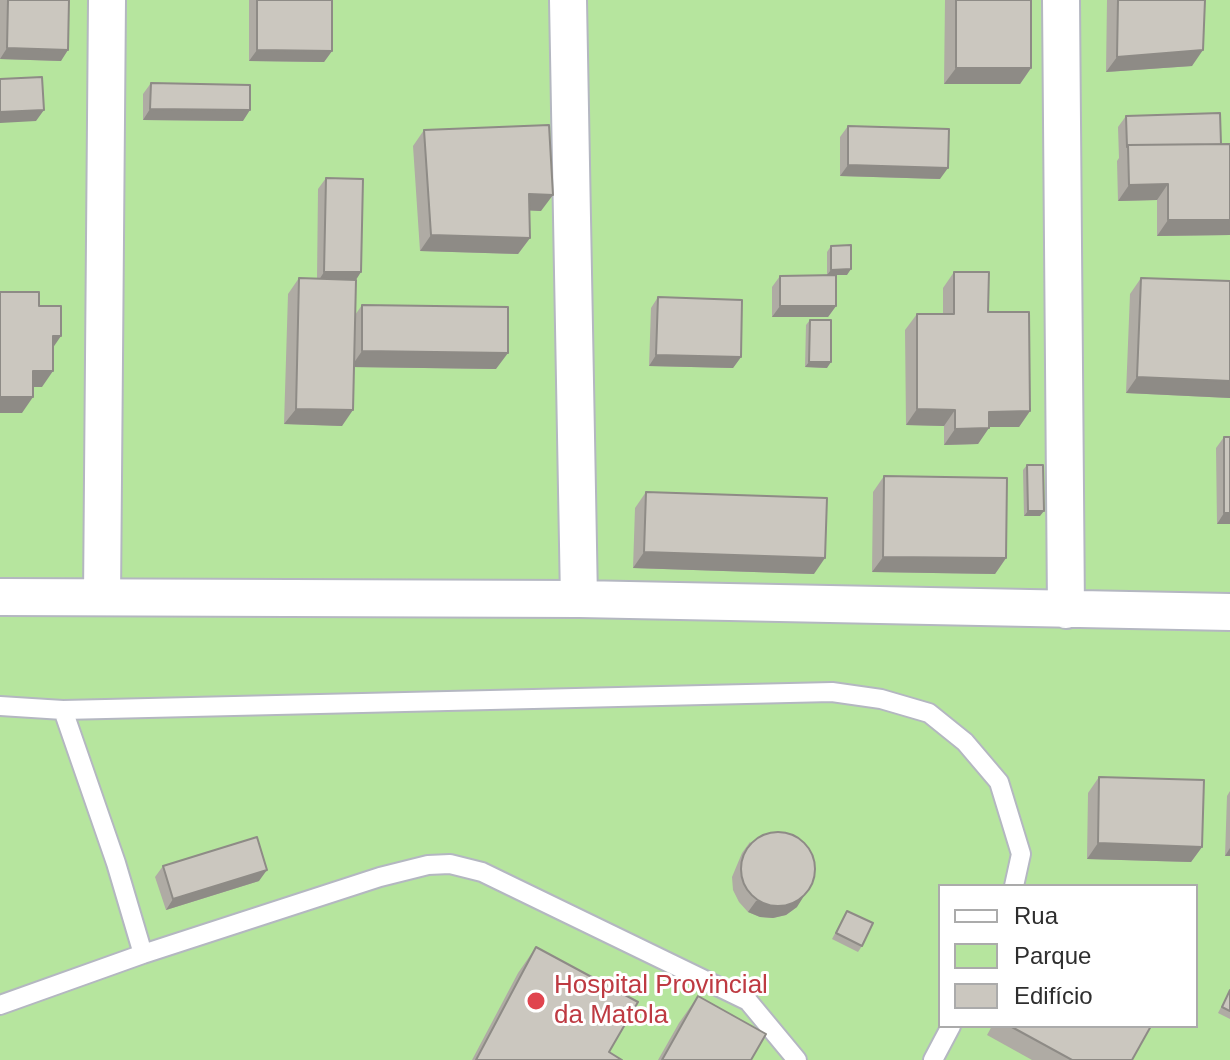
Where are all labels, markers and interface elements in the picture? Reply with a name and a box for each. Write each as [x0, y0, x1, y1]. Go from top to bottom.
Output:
legend [938, 884, 1198, 1028]
text: Rua [1014, 902, 1058, 929]
text: Parque [1014, 942, 1091, 969]
place label: Hospital Provincial da Matola [554, 970, 768, 1032]
text: Edifício [1014, 982, 1093, 1009]
marker: Hospital Provincial da Matola [525, 990, 547, 1012]

